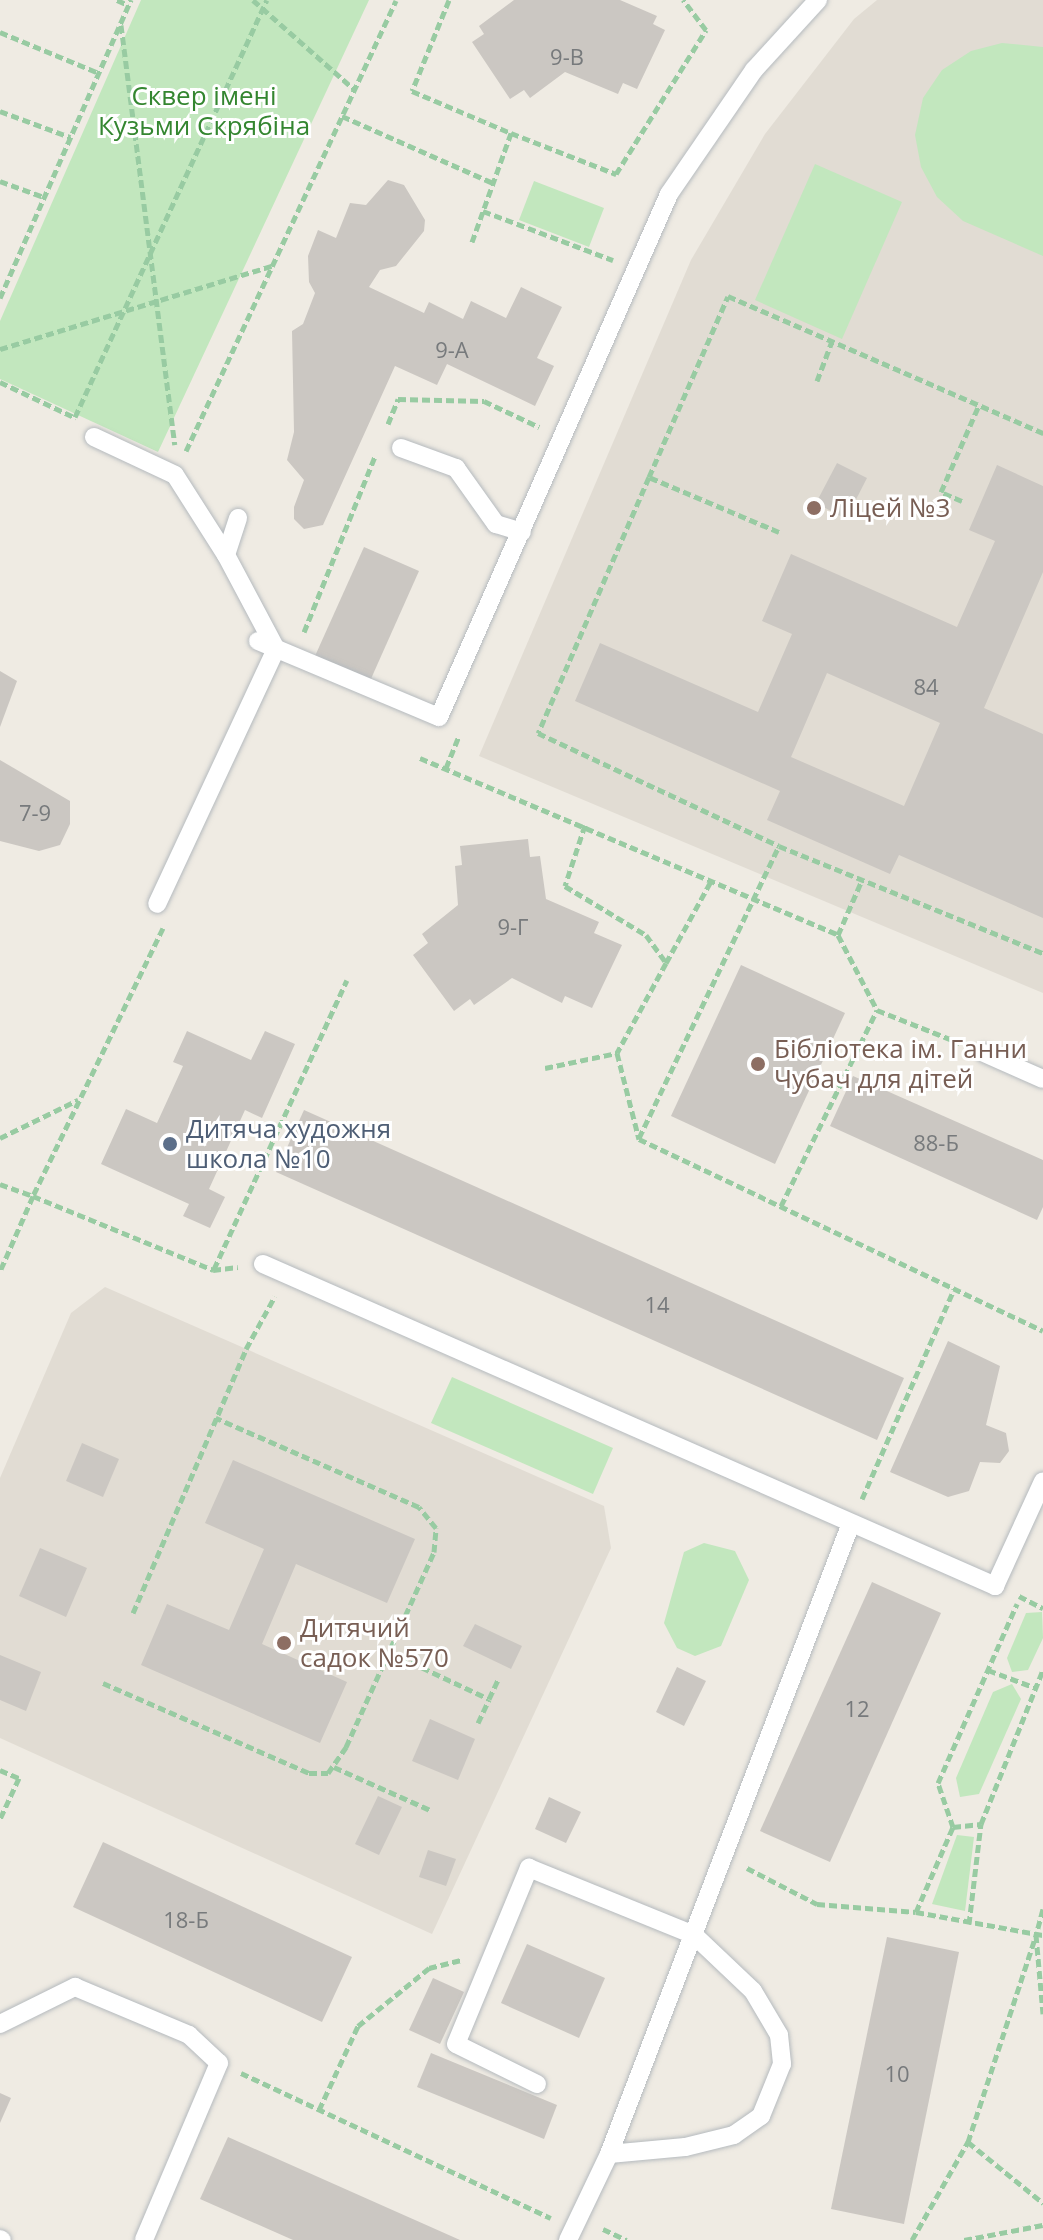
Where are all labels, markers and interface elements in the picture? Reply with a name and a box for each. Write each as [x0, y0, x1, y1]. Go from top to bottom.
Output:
house number: 9-В [550, 44, 584, 70]
park label: Сквер імені Кузьми Скрябіна [98, 80, 310, 142]
house number: 9-А [435, 337, 469, 363]
place label: Ліцей №3 [830, 492, 950, 524]
marker: Ліцей №3 [805, 499, 823, 517]
house number: 84 [913, 674, 939, 700]
house number: 7-9 [19, 800, 51, 826]
house number: 9-Г [497, 914, 529, 940]
place label: Бібліотека ім. Ганни Чубач для дітей [774, 1033, 1027, 1094]
marker: Бібліотека ім. Ганни Чубач для дітей [749, 1055, 767, 1073]
place label: Дитяча художня школа №10 [186, 1113, 391, 1174]
house number: 88-Б [913, 1130, 959, 1156]
marker: Дитяча художня школа №10 [161, 1135, 179, 1153]
house number: 14 [644, 1292, 670, 1318]
place label: Дитячий садок №570 [300, 1612, 449, 1674]
marker: Дитячий садок №570 [275, 1634, 293, 1652]
house number: 12 [844, 1696, 870, 1722]
house number: 18-Б [163, 1907, 209, 1933]
house number: 10 [884, 2061, 910, 2087]

